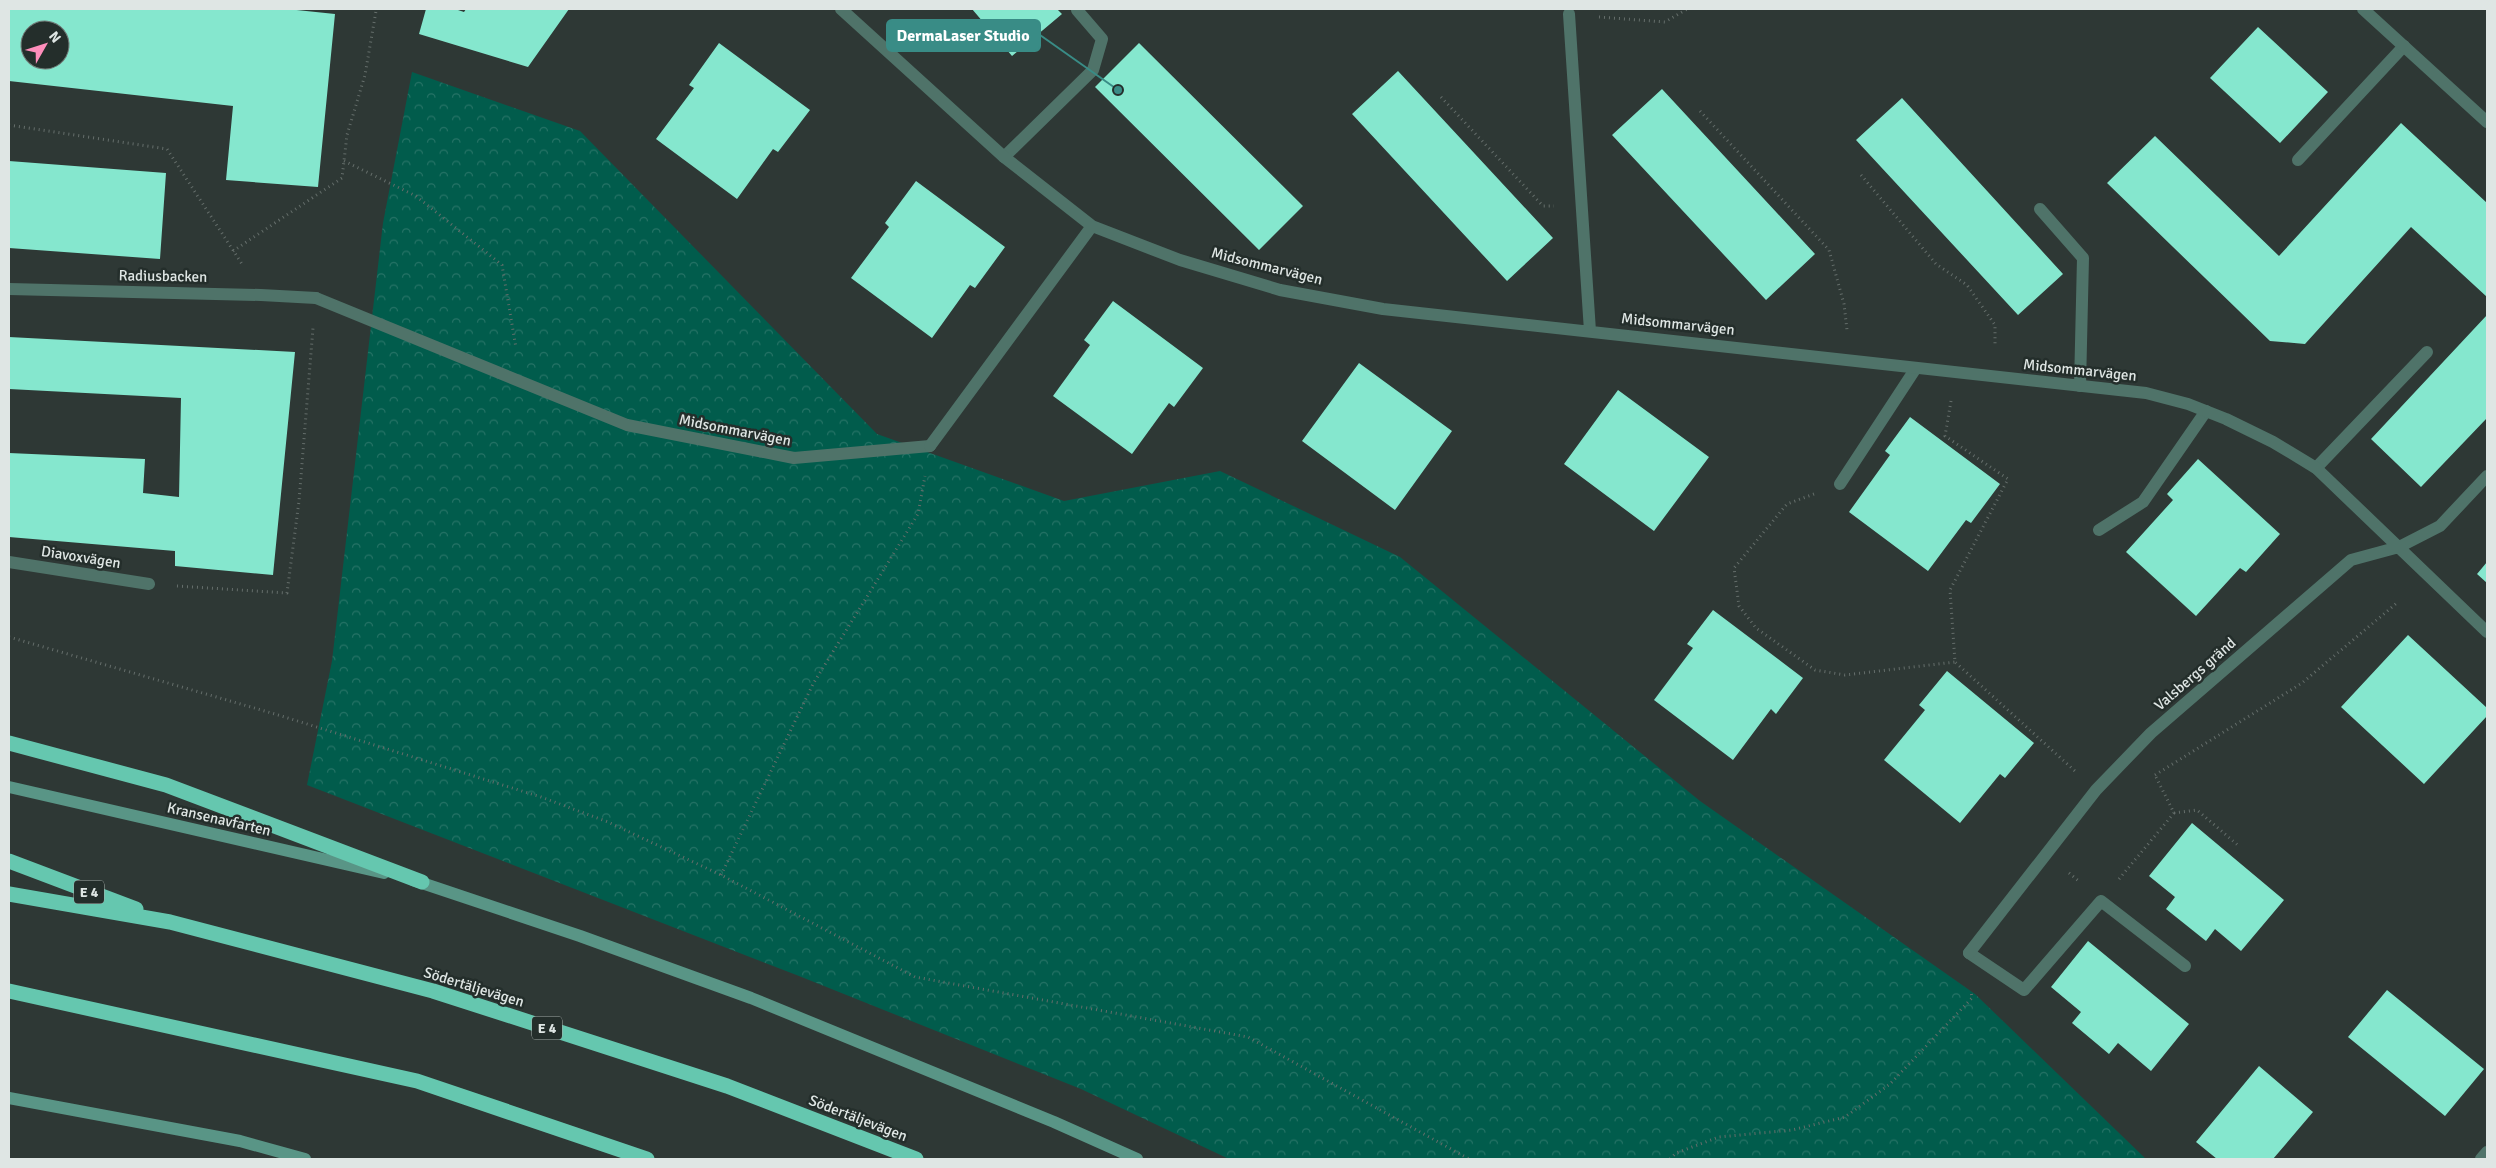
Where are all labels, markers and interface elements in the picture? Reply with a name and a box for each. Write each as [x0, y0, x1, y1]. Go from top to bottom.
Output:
north arrow [20, 20, 70, 70]
callout: DermaLaser Studio [887, 20, 1040, 51]
text: DermaLaser Studio [896, 26, 1030, 46]
text: N [45, 28, 64, 46]
street label: Midsommarvägen [1210, 243, 1324, 289]
street label: Radiusbacken [119, 266, 207, 286]
street label: Midsommarvägen [1620, 309, 1736, 339]
street label: Midsommarvägen [2022, 355, 2138, 385]
street label: Midsommarvägen [677, 410, 793, 450]
street label: Diavoxvägen [40, 542, 122, 572]
street label: Valsbergs gränd [2151, 634, 2240, 714]
street label: Kransenavfarten [165, 798, 273, 840]
road number: E 4 [74, 880, 104, 904]
street label: Södertäljevägen [422, 963, 526, 1011]
road number: E 4 [532, 1016, 562, 1040]
street label: Södertäljevägen [806, 1091, 910, 1145]

